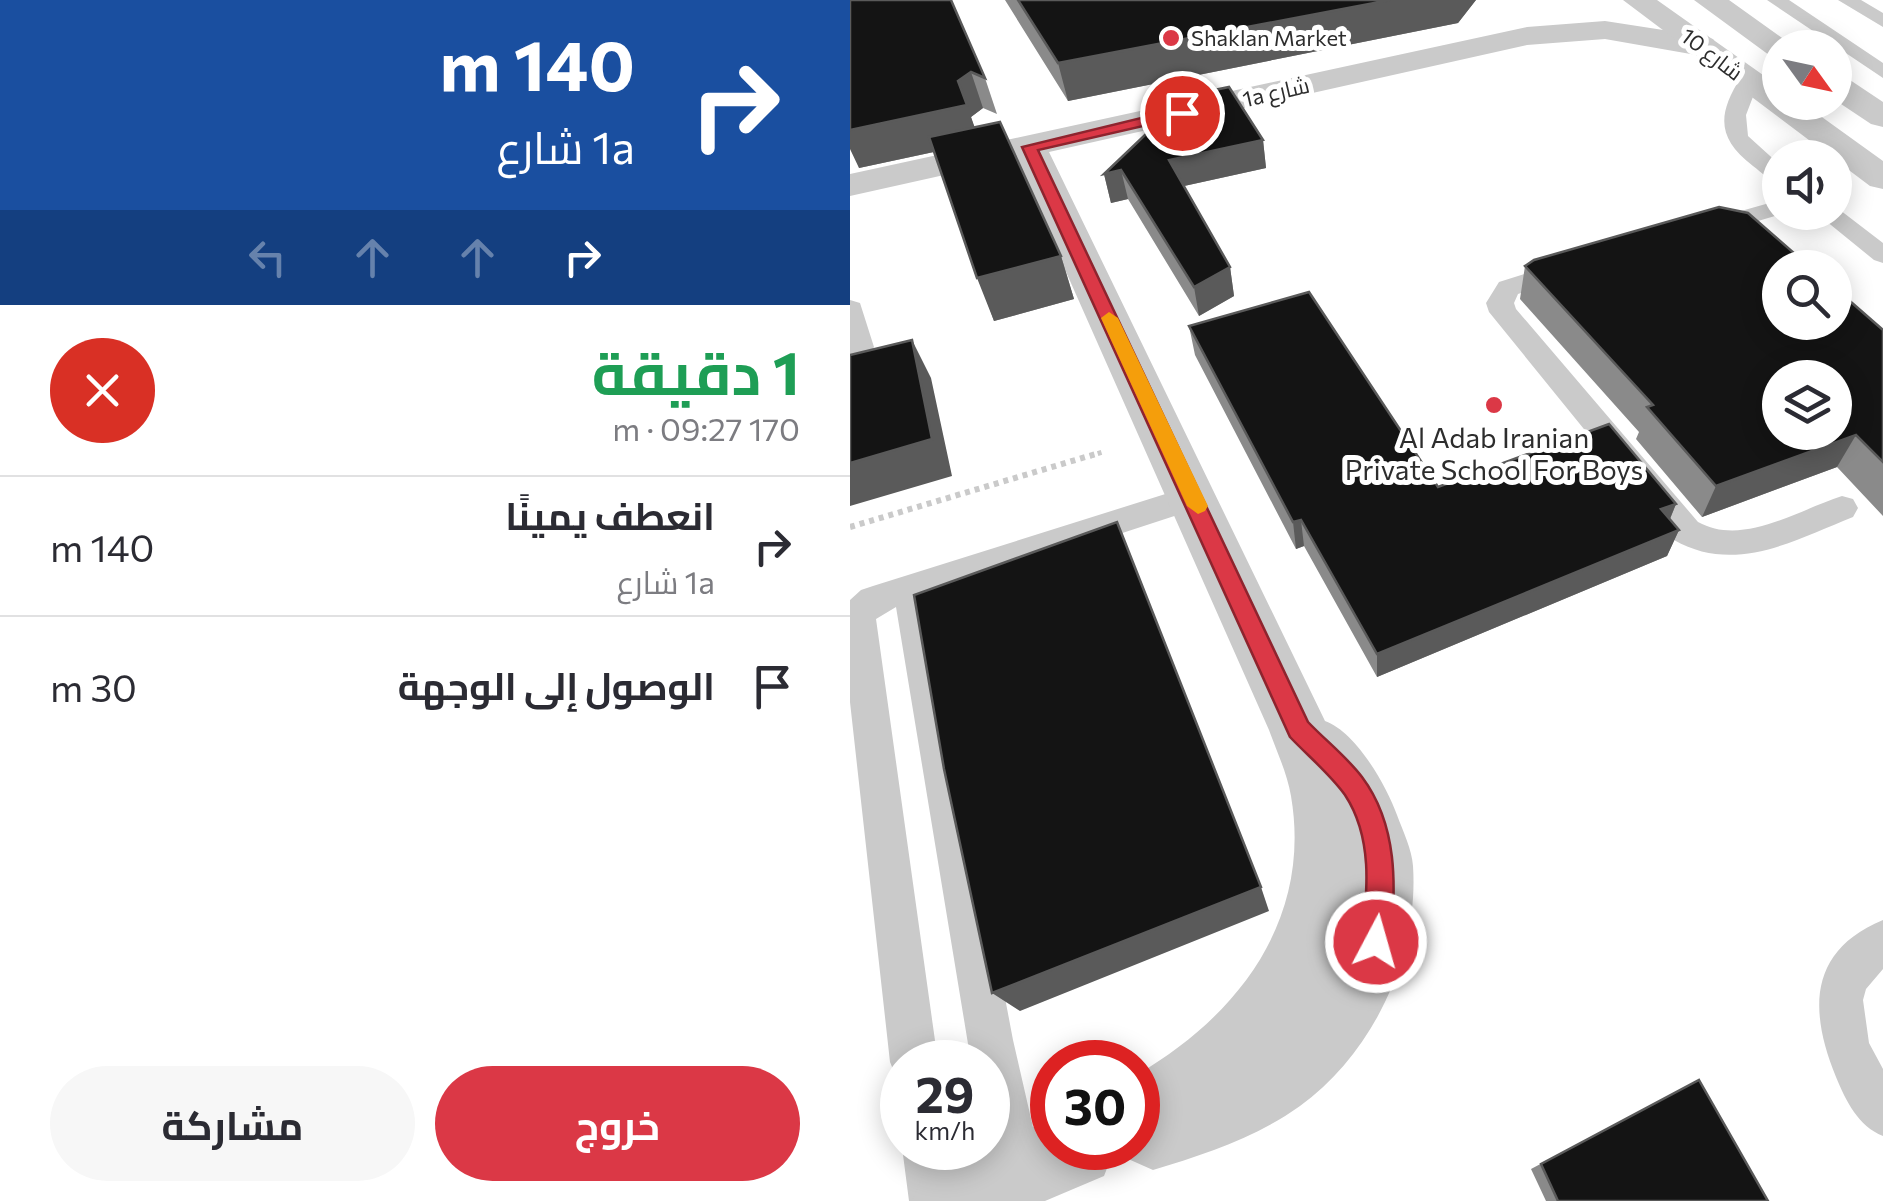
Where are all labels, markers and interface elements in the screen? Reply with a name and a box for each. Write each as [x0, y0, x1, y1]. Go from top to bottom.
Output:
text: 140 m [439, 20, 635, 105]
street label: شارع 10 [1675, 22, 1749, 87]
place label: Shaklan Market [1191, 24, 1347, 51]
marker: Shaklan Market [1160, 27, 1182, 49]
north arrow [1762, 30, 1852, 120]
map controls [1762, 30, 1852, 450]
icon: right [670, 40, 800, 170]
pin [1140, 71, 1225, 156]
street label: 1a شارع [1240, 71, 1312, 114]
icon: arrive [1155, 86, 1210, 141]
text: 1a شارع [496, 118, 635, 173]
button: sound [1762, 140, 1852, 230]
icon: left [240, 230, 295, 285]
icon: ahead [345, 230, 400, 285]
icon: ahead [450, 230, 505, 285]
icon: right [555, 230, 610, 285]
button: search [1762, 250, 1852, 340]
text: 1 دقيقة [592, 334, 800, 407]
button: close [50, 338, 155, 443]
button: layers [1762, 360, 1852, 450]
marker: Al Adab Iranian Private School For Boys [1483, 394, 1505, 416]
text: 170 m · 09:27 [612, 408, 800, 448]
place label: Al Adab Iranian Private School For Boys [1345, 420, 1643, 486]
text: انعطف يمينًا [505, 491, 715, 538]
icon: right [745, 519, 800, 574]
text: 140 m [50, 523, 154, 570]
text: 1a شارع [616, 561, 715, 601]
icon: arrive [745, 659, 800, 714]
text: الوصول إلى الوجهة [398, 661, 715, 708]
text: 30 m [50, 663, 137, 710]
position arrow [1324, 890, 1428, 994]
speed limit sign: 30 [1030, 1040, 1160, 1170]
text: 29 [915, 1062, 974, 1123]
button: مشاركة [50, 1066, 415, 1181]
button: خروج [435, 1066, 800, 1181]
text: km/h [915, 1115, 975, 1145]

